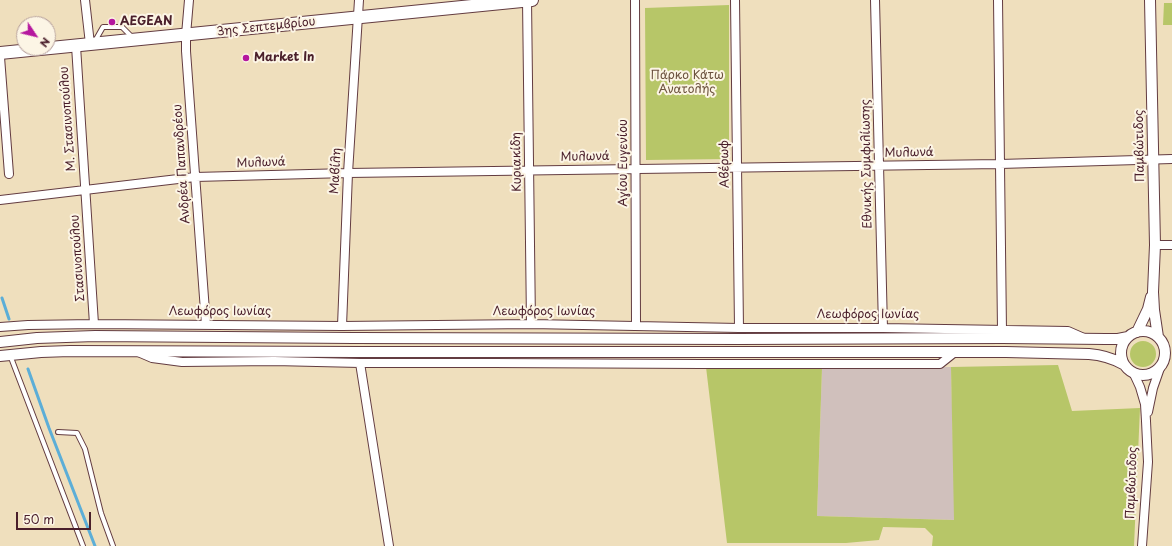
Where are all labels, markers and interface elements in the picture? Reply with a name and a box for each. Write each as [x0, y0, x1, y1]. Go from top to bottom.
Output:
place label: AEGEAN [120, 15, 172, 29]
street label: 3ης Σεπτεμβρίου [216, 15, 316, 39]
north arrow [16, 16, 56, 56]
marker: AEGEAN [107, 17, 117, 27]
text: N [36, 34, 55, 51]
place label: Market In [254, 51, 315, 65]
marker: Market In [241, 53, 251, 63]
street label: Μ. Στασινοπούλου [57, 66, 79, 172]
park label: Πάρκο Κάτω Ανατολής [650, 69, 724, 97]
street label: Εθνικής Συμφιλίωσης [859, 99, 875, 229]
street label: Ανδρέα Παπανδρέου [171, 104, 193, 224]
street label: Παμβώτιδος [1132, 109, 1148, 183]
street label: Αγίου Ευγενίου [617, 119, 631, 207]
street label: Κυριακίδη [509, 132, 525, 192]
street label: Αβέρωφ [717, 140, 733, 188]
street label: Μυλωνά [884, 145, 934, 161]
street label: Μαβίλη [328, 148, 344, 194]
street label: Μυλωνά [560, 149, 610, 165]
street label: Μυλωνά [236, 155, 286, 171]
street label: Στασινοπούλου [68, 214, 88, 302]
street label: Λεωφόρος Ιωνίας [169, 305, 271, 319]
street label: Λεωφόρος Ιωνίας [493, 305, 595, 319]
street label: Λεωφόρος Ιωνίας [817, 308, 919, 322]
street label: Παμβώτιδος [1124, 446, 1140, 520]
scale bar [18, 504, 93, 530]
text: 50 m [23, 510, 54, 528]

